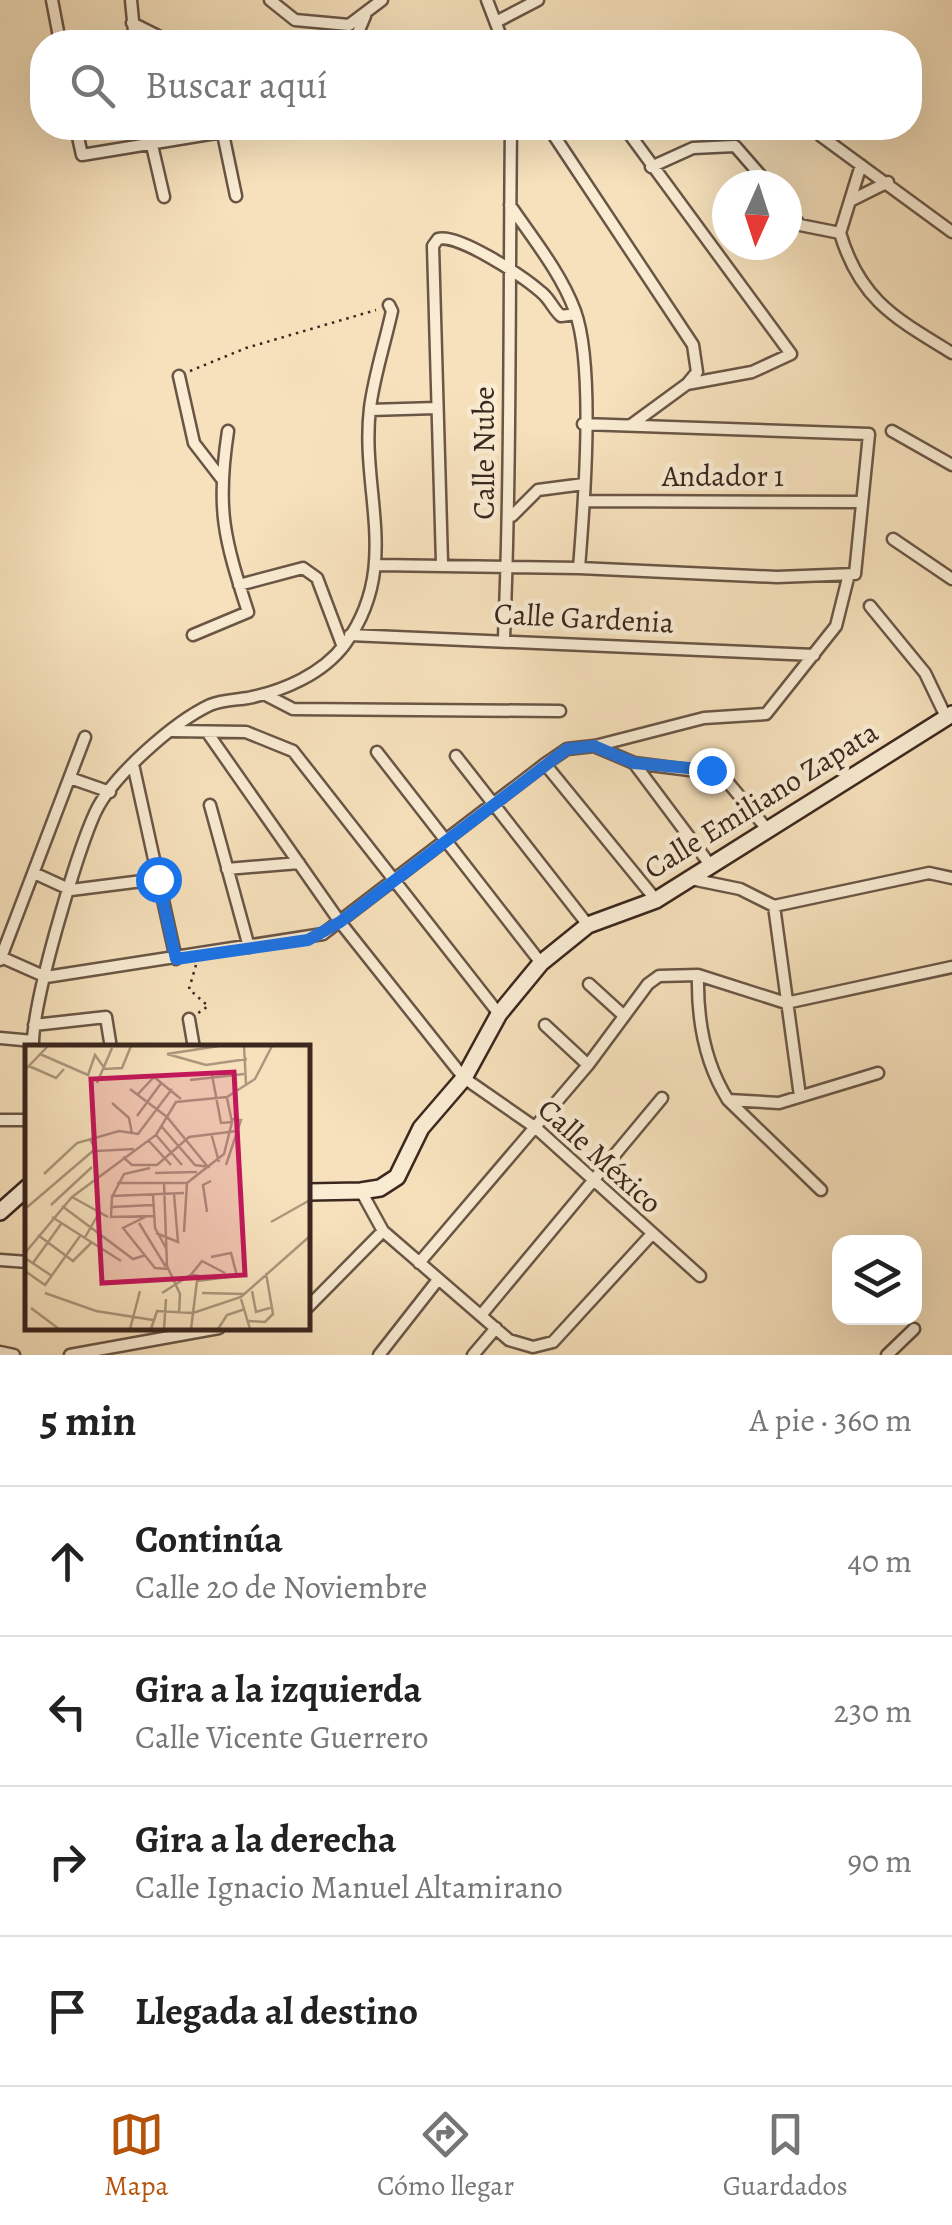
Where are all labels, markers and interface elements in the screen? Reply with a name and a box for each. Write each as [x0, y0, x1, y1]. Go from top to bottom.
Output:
search box [30, 30, 922, 140]
icon: search [65, 58, 120, 113]
text: Buscar aquí [145, 59, 328, 111]
north arrow [712, 170, 802, 260]
street label: Calle Nube [464, 386, 504, 520]
street label: Andador 1 [661, 456, 784, 496]
street label: Calle Gardenia [493, 593, 675, 643]
street label: Calle Emiliano Zapata [636, 712, 886, 888]
route end [689, 748, 735, 794]
route start [136, 857, 182, 903]
inset map [25, 1045, 310, 1330]
street label: Calle México [529, 1089, 671, 1223]
map controls [832, 1235, 922, 1325]
button: layers [832, 1235, 922, 1325]
text: 5 min [40, 1392, 136, 1449]
text: A pie · 360 m [750, 1398, 912, 1442]
text: Continúa [135, 1513, 283, 1565]
icon: ahead [40, 1534, 95, 1589]
text: 40 m [847, 1539, 912, 1583]
text: Calle 20 de Noviembre [135, 1565, 427, 1609]
text: Gira a la izquierda [135, 1663, 422, 1715]
icon: left [40, 1684, 95, 1739]
text: 230 m [833, 1689, 912, 1733]
text: Calle Vicente Guerrero [135, 1715, 428, 1759]
text: Gira a la derecha [135, 1813, 396, 1865]
icon: right [40, 1834, 95, 1889]
text: 90 m [847, 1839, 912, 1883]
text: Calle Ignacio Manuel Altamirano [135, 1865, 563, 1909]
icon: arrive [40, 1984, 95, 2039]
text: Llegada al destino [135, 1985, 418, 2037]
tab: Mapa [104, 2107, 169, 2205]
tab: Cómo llegar [377, 2107, 514, 2205]
tab: Guardados [723, 2107, 848, 2205]

